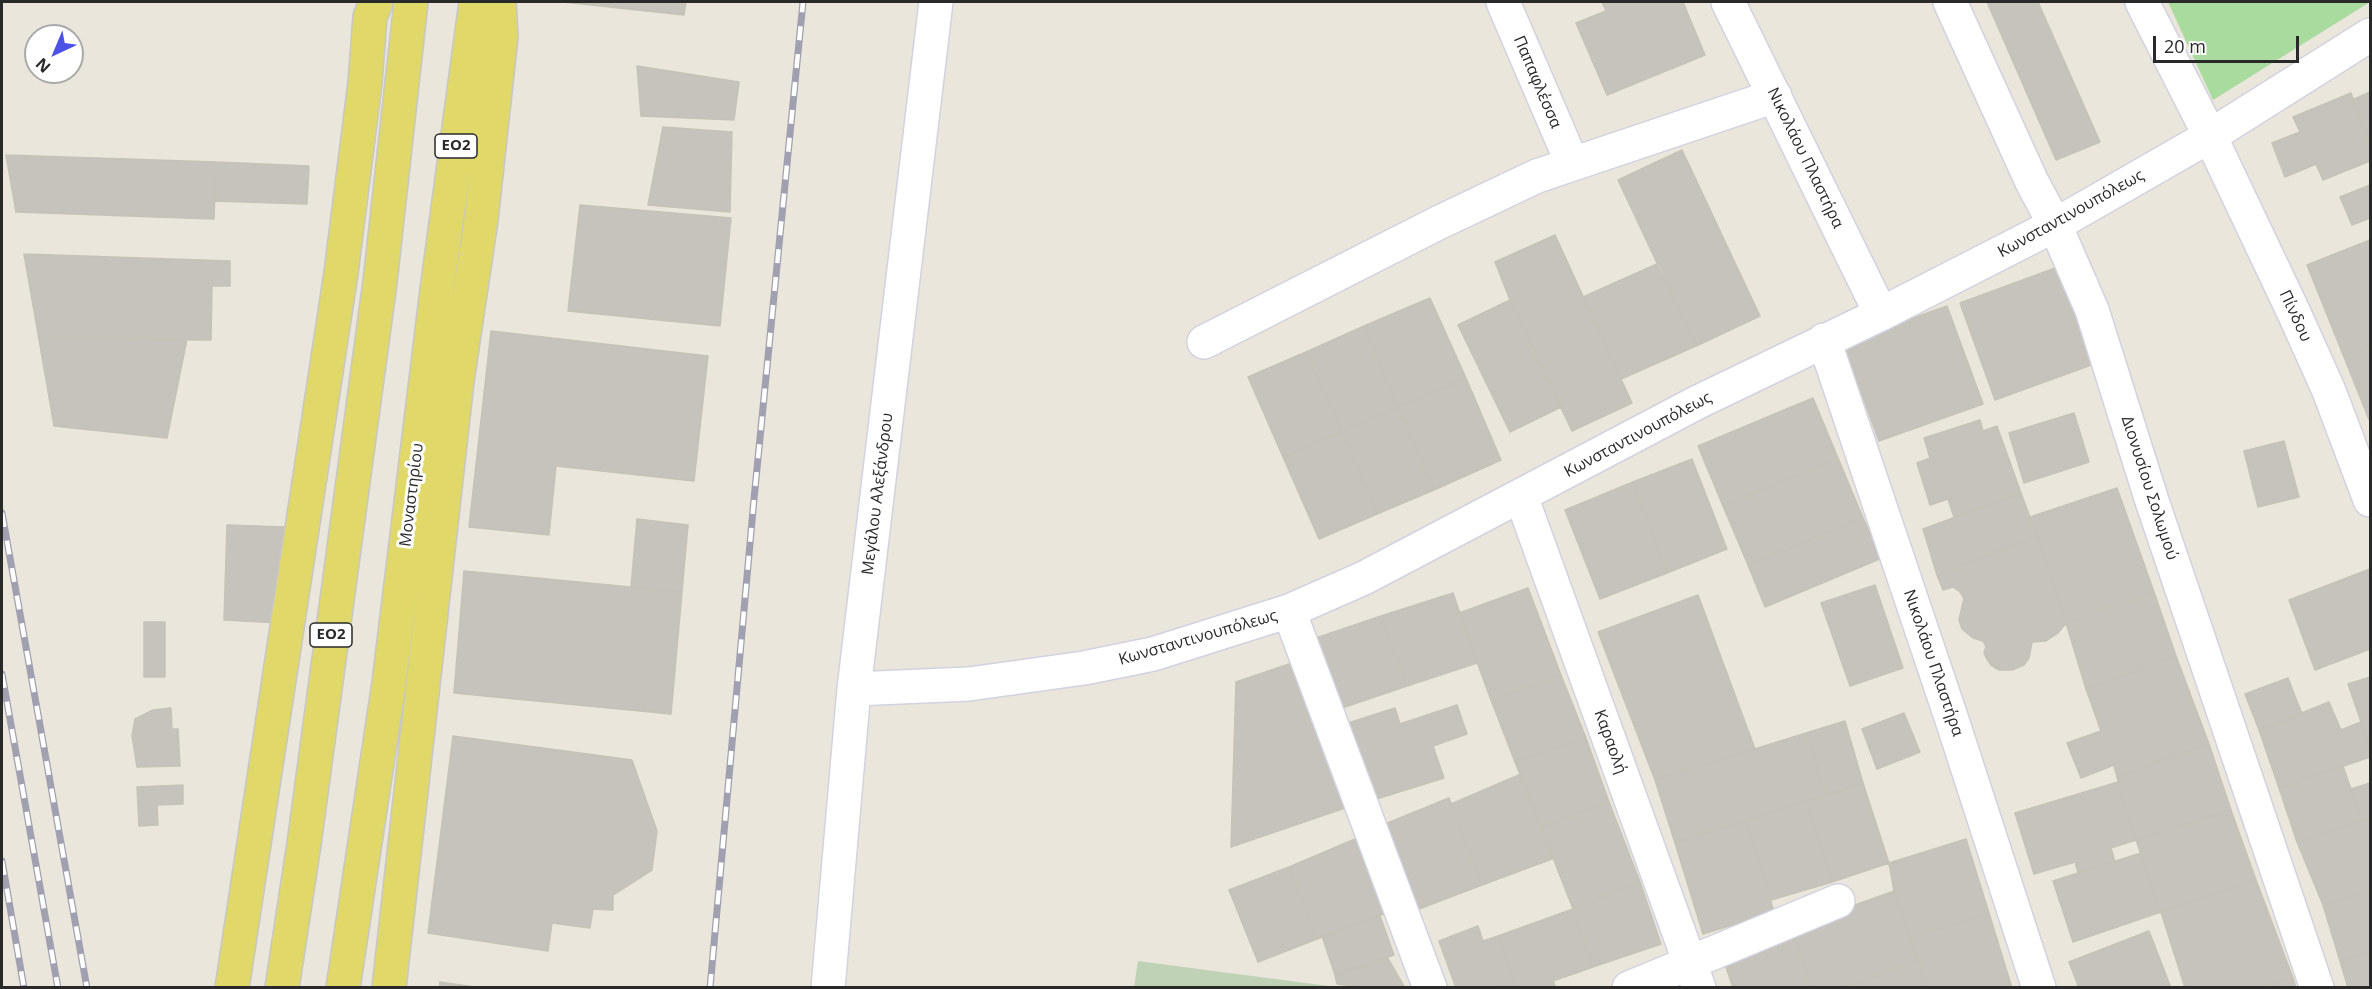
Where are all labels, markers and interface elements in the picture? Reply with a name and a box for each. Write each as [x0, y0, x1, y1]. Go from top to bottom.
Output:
north arrow [24, 24, 84, 84]
scale bar [2156, 24, 2302, 62]
street label: Παπαφλέσσα [1509, 33, 1565, 131]
text: 20 m [2164, 34, 2206, 58]
text: N [31, 53, 55, 78]
street label: Νικολάου Πλαστήρα [1763, 85, 1847, 231]
road number: ΕΟ2 [435, 134, 477, 158]
street label: Κωνσταντινουπόλεως [1995, 166, 2147, 262]
street label: Πίνδου [2275, 287, 2315, 345]
street label: Κωνσταντινουπόλεως [1561, 388, 1715, 482]
street label: Μεγάλου Αλεξάνδρου [859, 412, 897, 576]
street label: Διονυσίου Σολωμού [2117, 414, 2181, 562]
street label: Μοναστηρίου [396, 442, 428, 548]
street label: Νικολάου Πλαστήρα [1899, 587, 1967, 739]
street label: Κωνσταντινουπόλεως [1117, 606, 1279, 670]
road number: ΕΟ2 [310, 623, 352, 647]
street label: Καραολή [1590, 707, 1630, 777]

